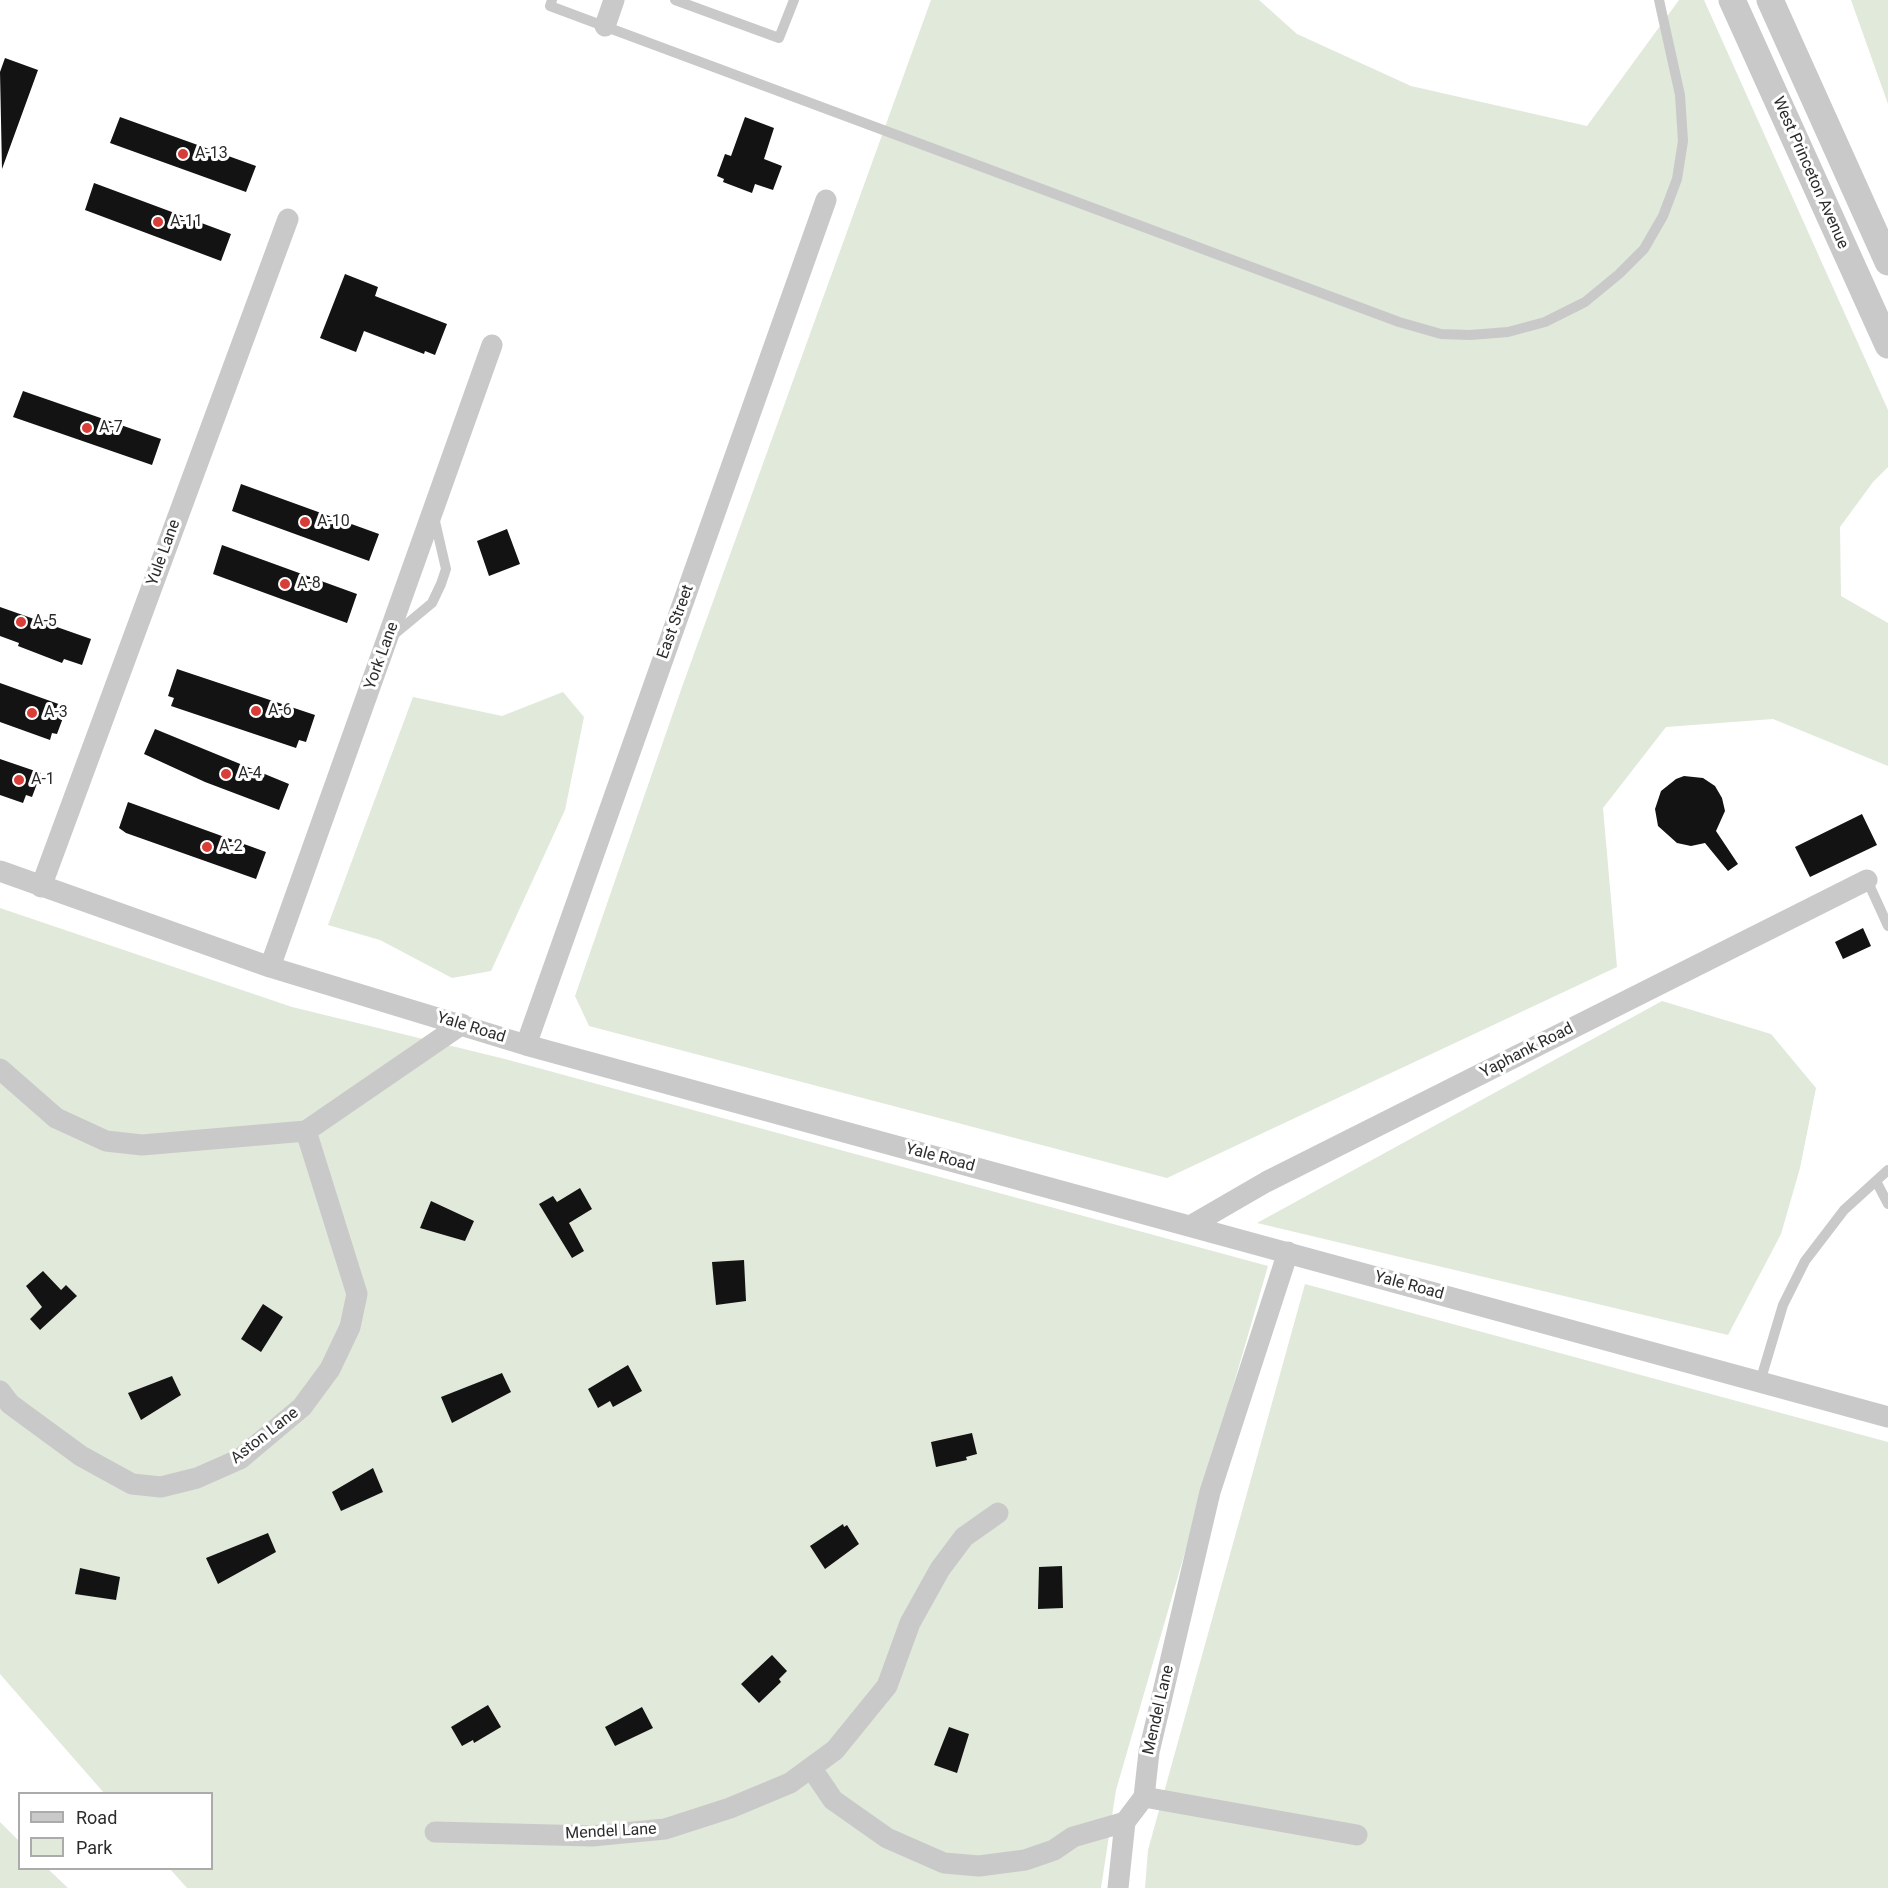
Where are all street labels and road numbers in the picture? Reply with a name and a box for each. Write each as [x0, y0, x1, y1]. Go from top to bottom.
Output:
street label: West Princeton Avenue [1768, 94, 1852, 252]
street label: Yule Lane [143, 517, 185, 589]
street label: East Street [654, 582, 698, 662]
street label: York Lane [361, 620, 403, 692]
street label: Yale Road [434, 1008, 508, 1048]
street label: Yaphank Road [1477, 1019, 1577, 1083]
street label: Yale Road [903, 1140, 977, 1176]
street label: Yale Road [1372, 1268, 1446, 1304]
street label: Aston Lane [227, 1404, 303, 1468]
street label: Mendel Lane [1139, 1663, 1179, 1757]
street label: Mendel Lane [565, 1820, 657, 1844]

